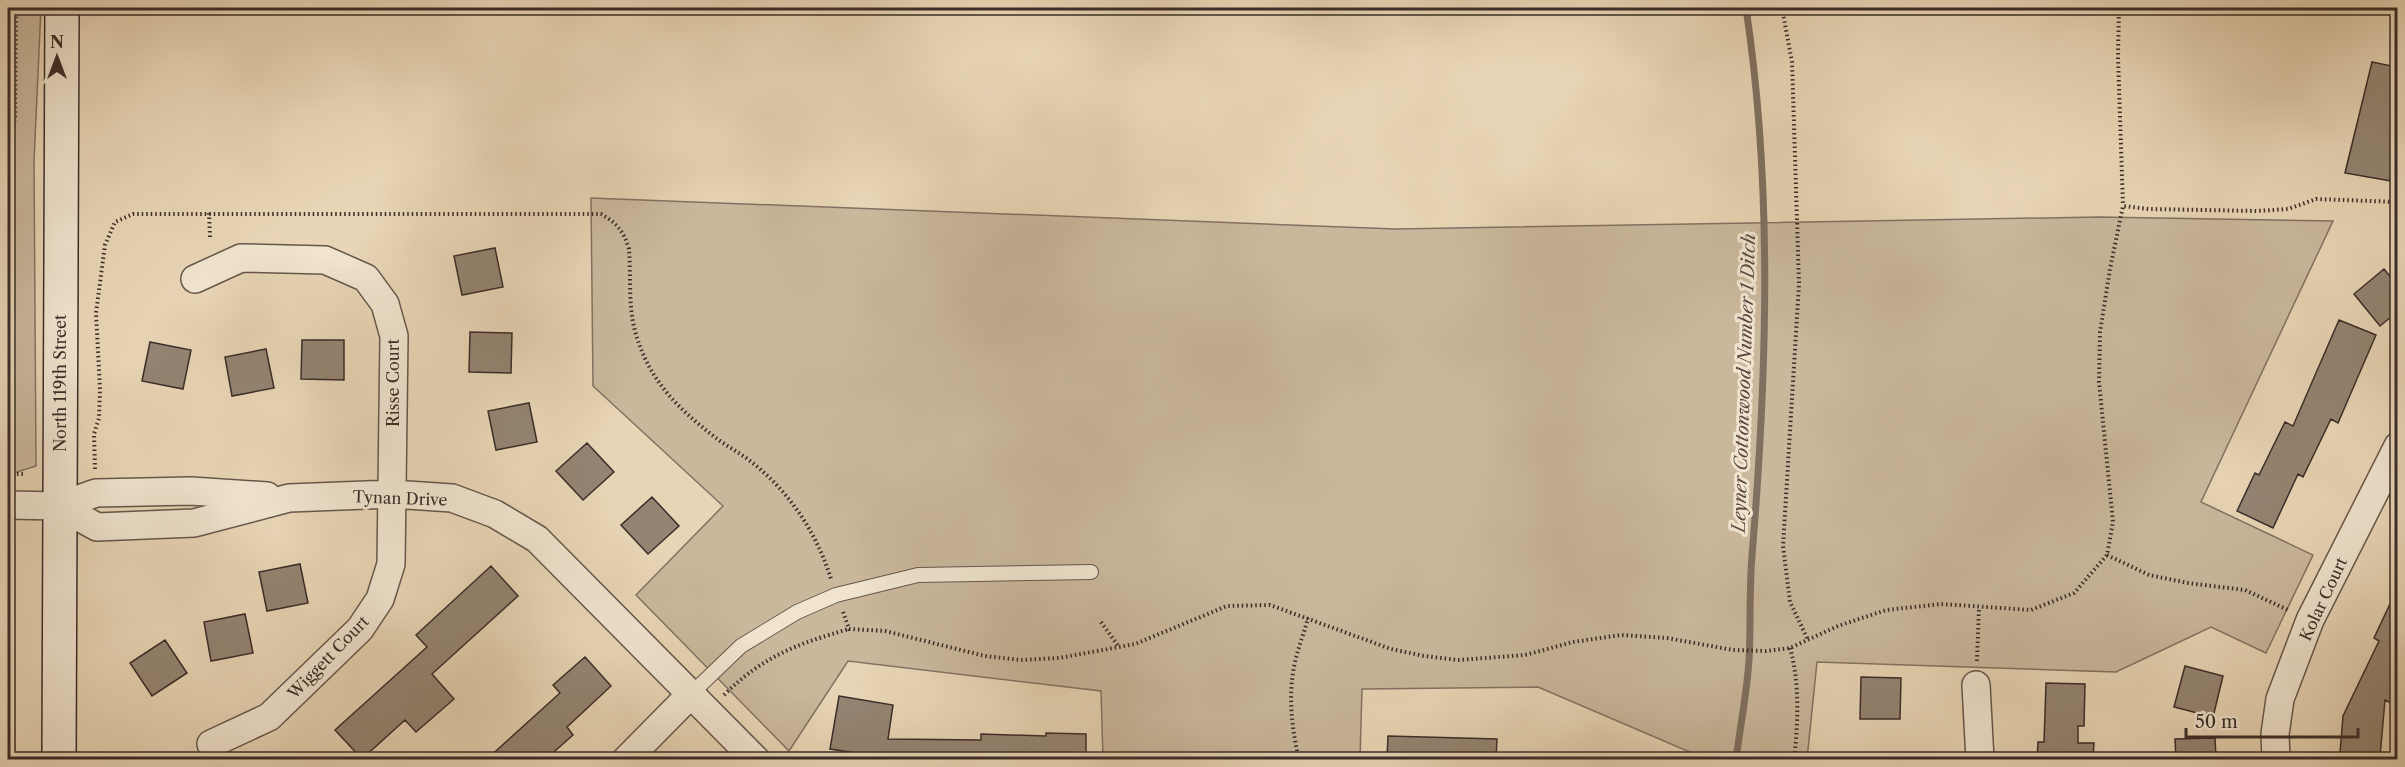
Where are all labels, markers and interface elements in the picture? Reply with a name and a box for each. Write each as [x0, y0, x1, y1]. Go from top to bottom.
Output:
north arrow [27, 27, 87, 87]
text: N [50, 32, 64, 52]
water label: Leyner Cottonwood Number 1 Ditch [1728, 233, 1760, 535]
street label: North 119th Street [50, 314, 70, 452]
street label: Risse Court [383, 339, 403, 427]
street label: Tynan Drive [352, 486, 448, 510]
street label: Kolar Court [2295, 554, 2351, 644]
street label: Wiggett Court [283, 611, 373, 704]
scale bar [2186, 701, 2358, 739]
text: 50 m [2195, 711, 2238, 733]

